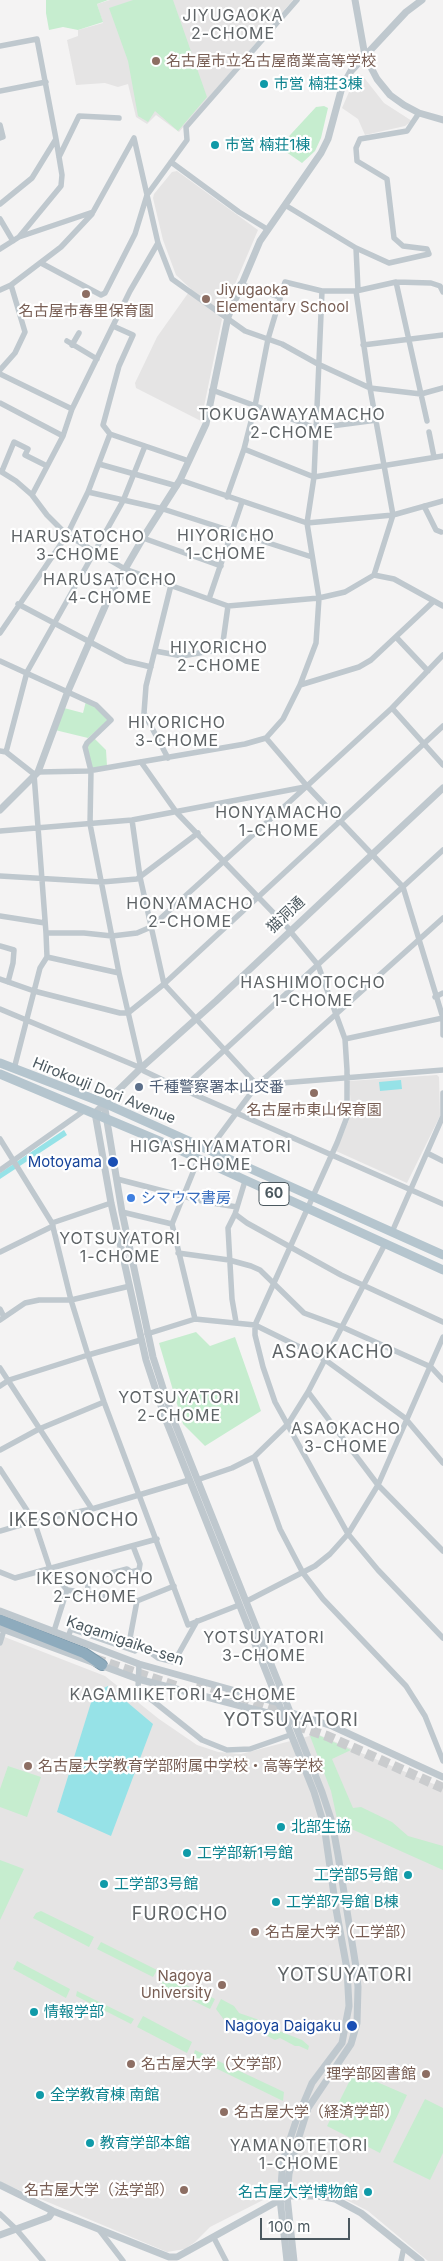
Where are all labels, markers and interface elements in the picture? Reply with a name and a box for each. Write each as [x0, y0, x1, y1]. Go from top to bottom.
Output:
district label: JIYUGAOKA 2-CHOME [181, 6, 285, 44]
place label: 名古屋市立名古屋商業高等学校 [166, 52, 376, 70]
marker: 名古屋市立名古屋商業高等学校 [150, 55, 162, 67]
place label: 市営 楠荘3棟 [274, 75, 362, 93]
marker: 市営 楠荘3棟 [258, 78, 270, 90]
place label: 市営 楠荘1棟 [225, 136, 310, 154]
marker: 市営 楠荘1棟 [209, 139, 221, 151]
place label: Jiyugaoka Elementary School [216, 281, 349, 316]
marker: 名古屋市春里保育園 [80, 288, 92, 300]
marker: Jiyugaoka Elementary School [200, 293, 212, 305]
place label: 名古屋市春里保育園 [19, 302, 153, 320]
district label: TOKUGAWAYAMACHO 2-CHOME [196, 405, 388, 443]
district label: HIYORICHO 1-CHOME [176, 526, 276, 564]
district label: HARUSATOCHO 3-CHOME [10, 527, 146, 565]
district label: HARUSATOCHO 4-CHOME [42, 570, 178, 608]
district label: HIYORICHO 2-CHOME [169, 638, 269, 676]
district label: HIYORICHO 3-CHOME [127, 713, 227, 751]
district label: HONYAMACHO 1-CHOME [214, 803, 344, 841]
street label: 猫洞通 [263, 893, 309, 937]
district label: HONYAMACHO 2-CHOME [125, 894, 255, 932]
district label: HASHIMOTOCHO 1-CHOME [239, 973, 387, 1011]
street label: Hirokouji Dori Avenue [30, 1054, 178, 1128]
place label: 千種警察署本山交番 [149, 1078, 284, 1096]
marker: 千種警察署本山交番 [133, 1081, 145, 1093]
marker: 名古屋市東山保育園 [308, 1087, 320, 1099]
place label: 名古屋市東山保育園 [247, 1101, 381, 1119]
district label: HIGASHIYAMATORI 1-CHOME [128, 1137, 294, 1175]
place label: Motoyama [28, 1153, 102, 1171]
marker: Motoyama [106, 1155, 120, 1169]
road number: 60 [259, 1182, 289, 1206]
place label: シマウマ書房 [141, 1189, 231, 1207]
marker: シマウマ書房 [125, 1192, 137, 1204]
district label: YOTSUYATORI 1-CHOME [58, 1229, 182, 1267]
district label: ASAOKACHO [271, 1342, 395, 1364]
district label: YOTSUYATORI 2-CHOME [117, 1388, 241, 1426]
district label: ASAOKACHO 3-CHOME [290, 1419, 402, 1457]
district label: IKESONOCHO [7, 1510, 141, 1532]
district label: IKESONOCHO 2-CHOME [35, 1569, 155, 1607]
street label: Kagamigaike-sen [64, 1612, 186, 1670]
district label: YOTSUYATORI 3-CHOME [202, 1628, 326, 1666]
district label: KAGAMIIKETORI 4-CHOME [67, 1685, 299, 1705]
district label: YOTSUYATORI [222, 1710, 360, 1732]
place label: 名古屋大学教育学部附属中学校・高等学校 [38, 1757, 323, 1775]
marker: 名古屋大学教育学部附属中学校・高等学校 [22, 1760, 34, 1772]
place label: 北部生協 [291, 1818, 351, 1836]
marker: 北部生協 [275, 1821, 287, 1833]
place label: 工学部新1号館 [197, 1844, 293, 1862]
marker: 工学部新1号館 [181, 1847, 193, 1859]
place label: 工学部5号館 [314, 1866, 398, 1884]
marker: 工学部5号館 [402, 1869, 414, 1881]
place label: 工学部3号館 [114, 1875, 198, 1893]
marker: 工学部3号館 [98, 1878, 110, 1890]
place label: 工学部7号館 B棟 [286, 1893, 399, 1911]
marker: 工学部7号館 B棟 [270, 1896, 282, 1908]
district label: FUROCHO [131, 1904, 229, 1926]
place label: 名古屋大学（工学部） [265, 1923, 415, 1941]
marker: 名古屋大学（工学部） [249, 1926, 261, 1938]
district label: YOTSUYATORI [276, 1965, 414, 1987]
place label: Nagoya University [141, 1967, 212, 2002]
marker: Nagoya University [216, 1979, 228, 1991]
place label: 情報学部 [44, 2003, 104, 2021]
marker: 情報学部 [28, 2006, 40, 2018]
place label: Nagoya Daigaku [225, 2017, 341, 2035]
marker: Nagoya Daigaku [345, 2019, 359, 2033]
place label: 名古屋大学（文学部） [141, 2055, 291, 2073]
marker: 名古屋大学（文学部） [125, 2058, 137, 2070]
place label: 理学部図書館 [326, 2065, 416, 2083]
marker: 理学部図書館 [420, 2068, 432, 2080]
place label: 全学教育棟 南館 [50, 2086, 159, 2104]
marker: 全学教育棟 南館 [34, 2089, 46, 2101]
place label: 名古屋大学（経済学部） [234, 2103, 399, 2121]
marker: 名古屋大学（経済学部） [218, 2106, 230, 2118]
place label: 教育学部本館 [100, 2134, 190, 2152]
district label: YAMANOTETORI 1-CHOME [228, 2136, 370, 2174]
marker: 教育学部本館 [84, 2137, 96, 2149]
place label: 名古屋大学（法学部） [24, 2181, 174, 2199]
place label: 名古屋大学博物館 [238, 2183, 358, 2201]
marker: 名古屋大学（法学部） [178, 2184, 190, 2196]
marker: 名古屋大学博物館 [362, 2186, 374, 2198]
scale bar [263, 2208, 353, 2240]
text: 100 m [268, 2217, 310, 2236]

